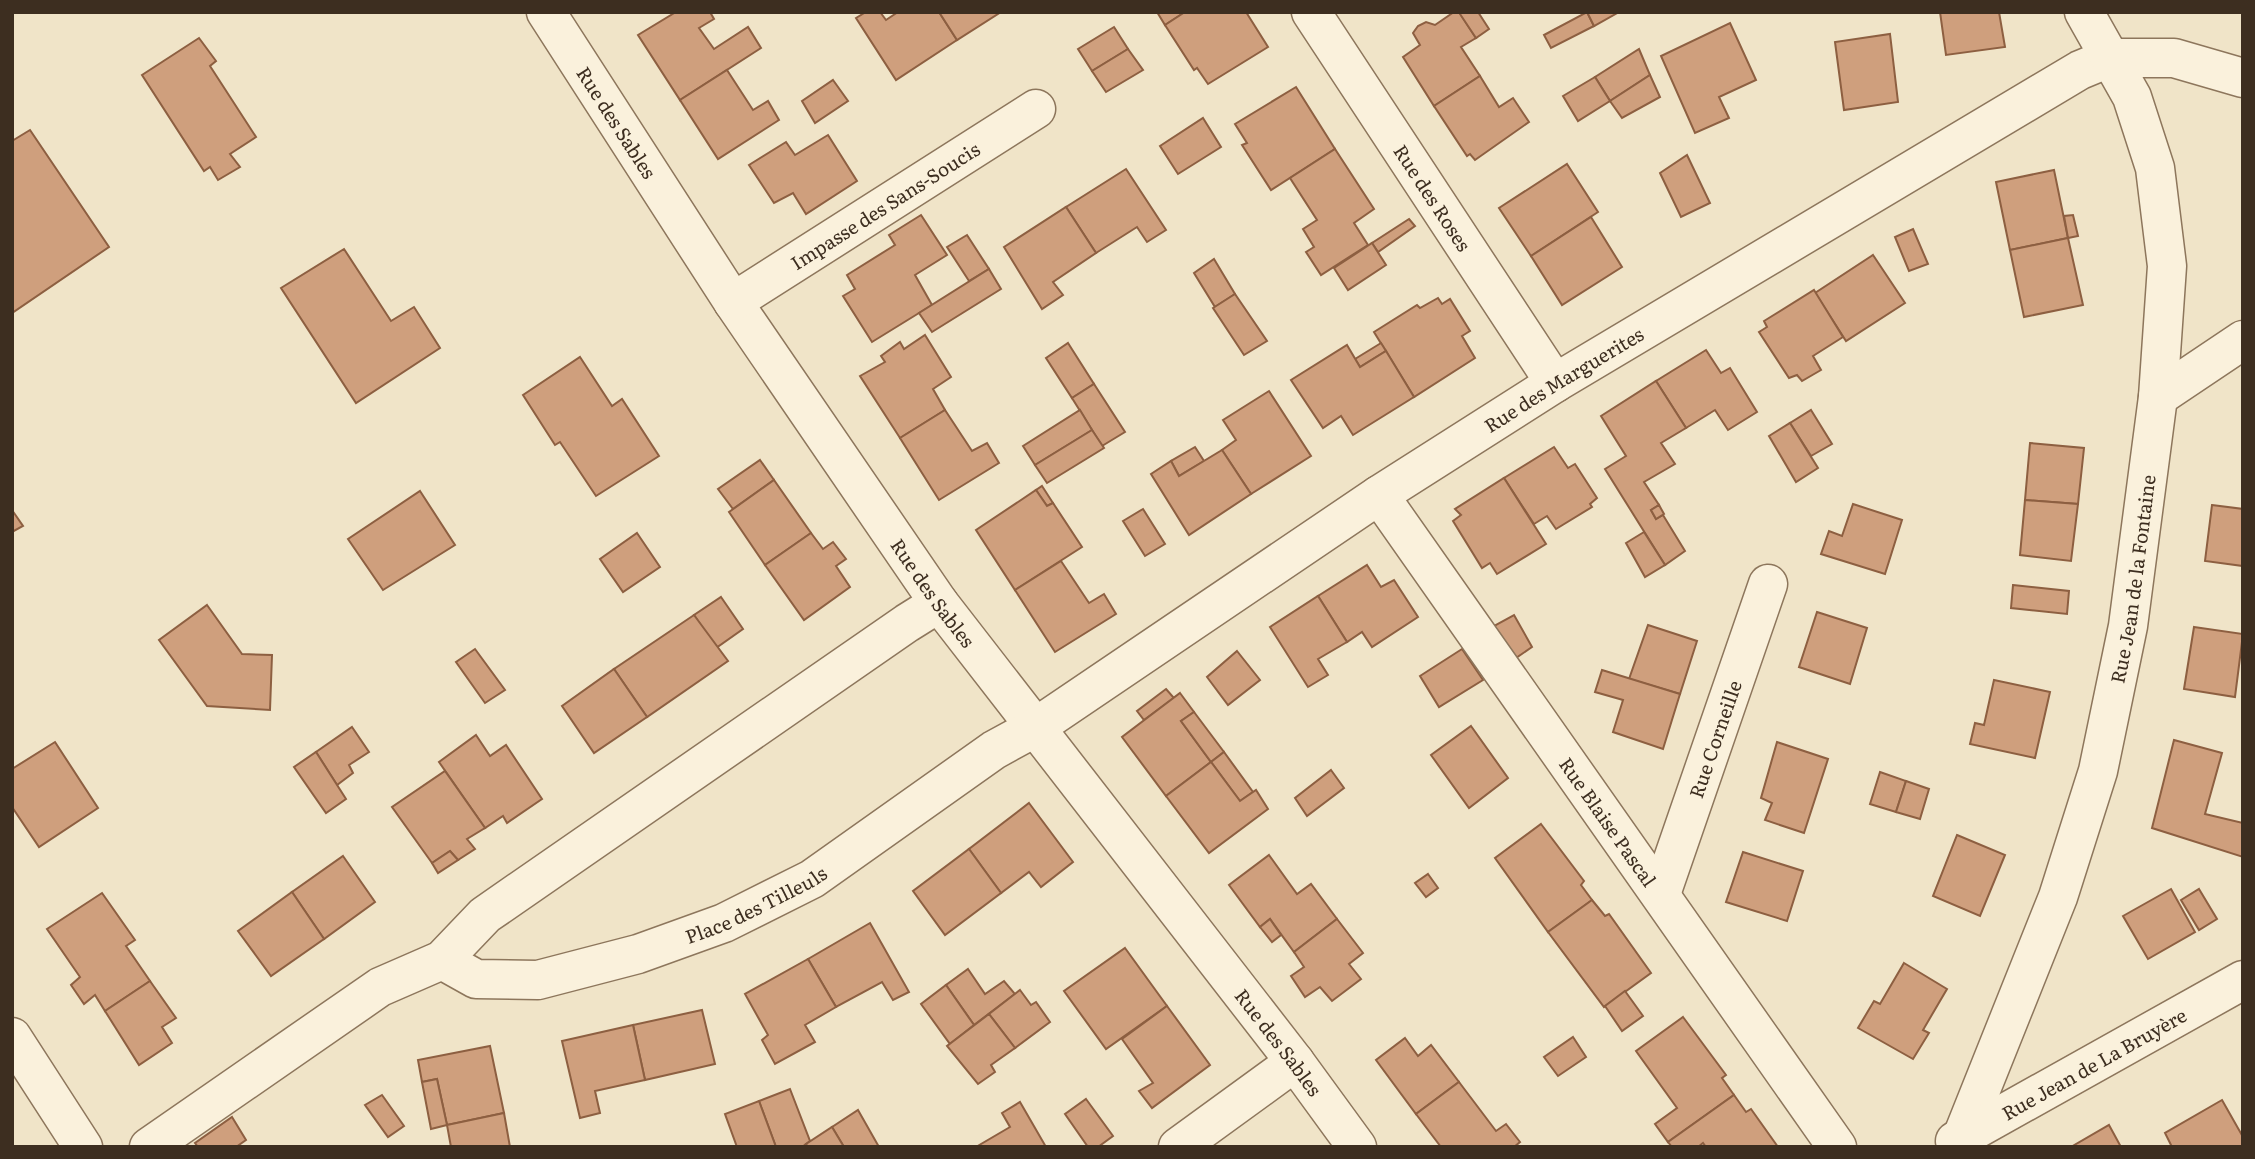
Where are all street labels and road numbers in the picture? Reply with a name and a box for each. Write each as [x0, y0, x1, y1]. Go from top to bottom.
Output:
street label: Rue des Sables [570, 60, 664, 184]
street label: Impasse des Sans-Soucis [785, 134, 985, 276]
street label: Rue des Roses [1388, 138, 1479, 257]
street label: Rue des Marguerites [1478, 319, 1649, 439]
street label: Rue Jean de la Fontaine [2103, 473, 2162, 686]
street label: Rue des Sables [884, 532, 982, 653]
street label: Rue Corneille [1681, 676, 1748, 802]
street label: Rue Blaise Pascal [1553, 751, 1664, 892]
street label: Place des Tilleuls [681, 859, 833, 950]
street label: Rue des Sables [1229, 982, 1329, 1102]
street label: Rue Jean de La Bruyère [1996, 1000, 2192, 1126]

